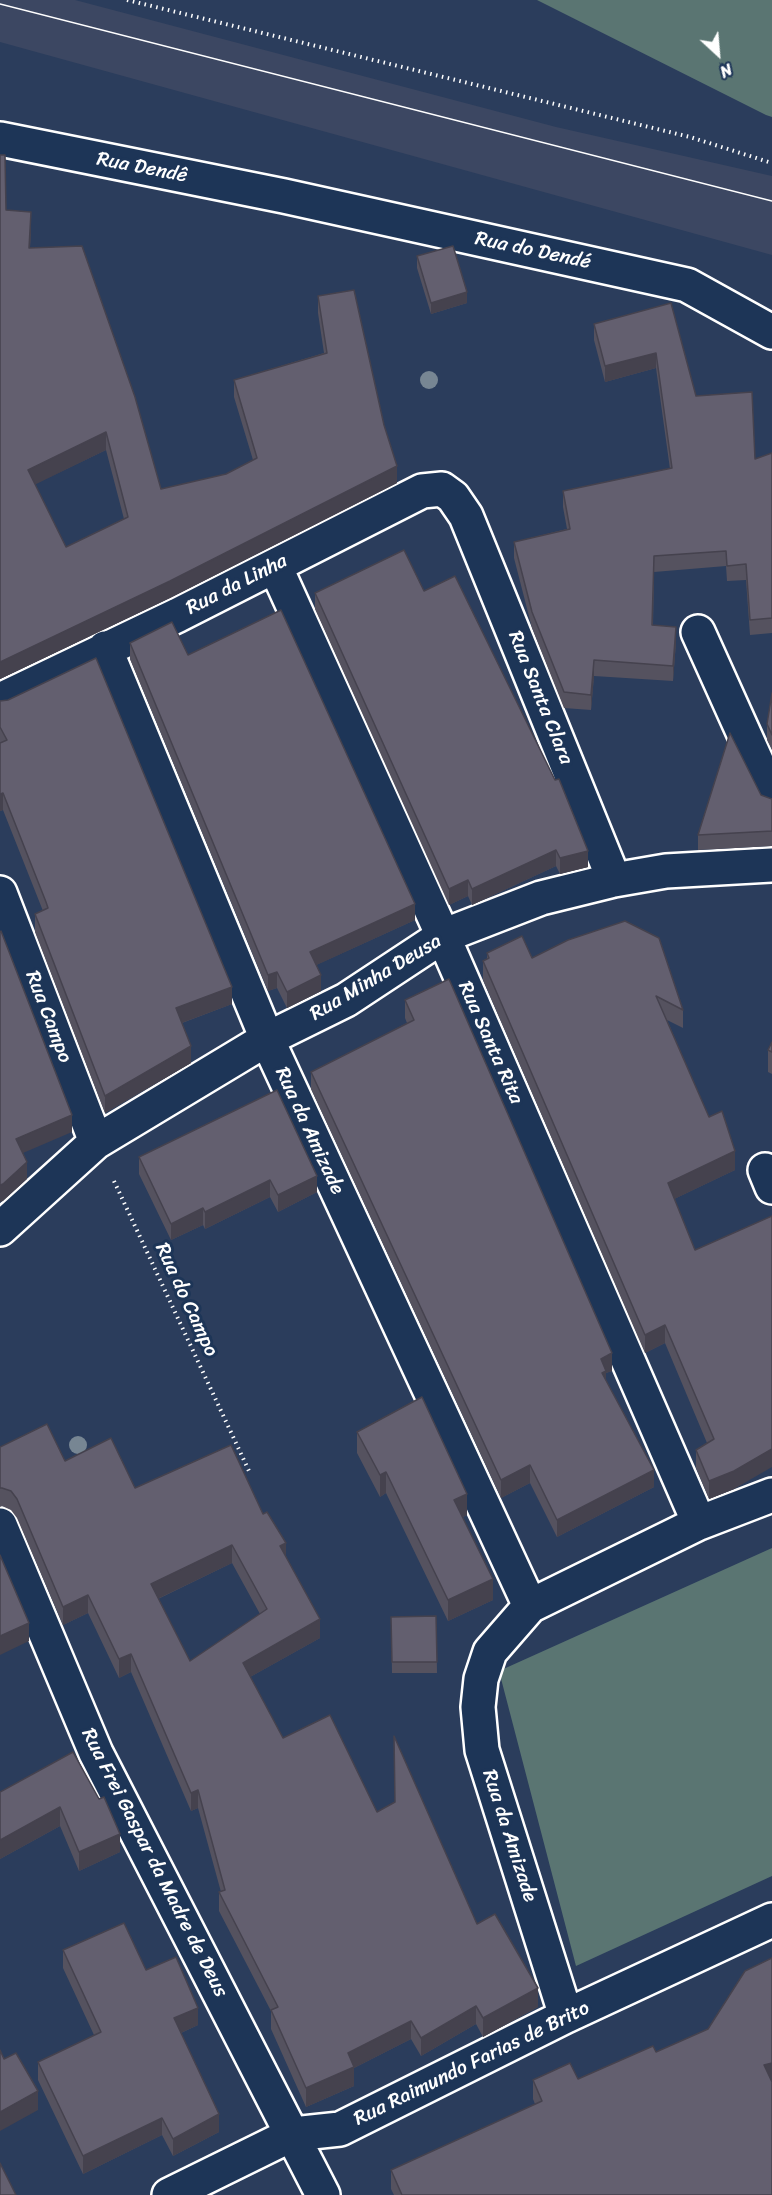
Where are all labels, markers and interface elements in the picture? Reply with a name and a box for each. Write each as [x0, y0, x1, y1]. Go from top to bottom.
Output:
north arrow [688, 24, 748, 84]
text: N [715, 55, 737, 86]
street label: Rua Dendê [95, 147, 189, 189]
street label: Rua do Dendé [473, 227, 593, 275]
street label: Rua da Linha [183, 549, 291, 621]
street label: Rua Santa Clara [502, 628, 578, 768]
street label: Rua Minha Deusa [306, 929, 446, 1027]
street label: Rua Campo [19, 968, 77, 1066]
street label: Rua Santa Rita [452, 978, 528, 1108]
street label: Rua da Amizade [269, 1064, 349, 1198]
street label: Rua do Campo [149, 1239, 223, 1361]
street label: Rua Frei Gaspar da Madre de Deus [76, 1725, 232, 2001]
street label: Rua da Amizade [476, 1767, 542, 1905]
street label: Rua Raimundo Farias de Brito [350, 1996, 594, 2132]

